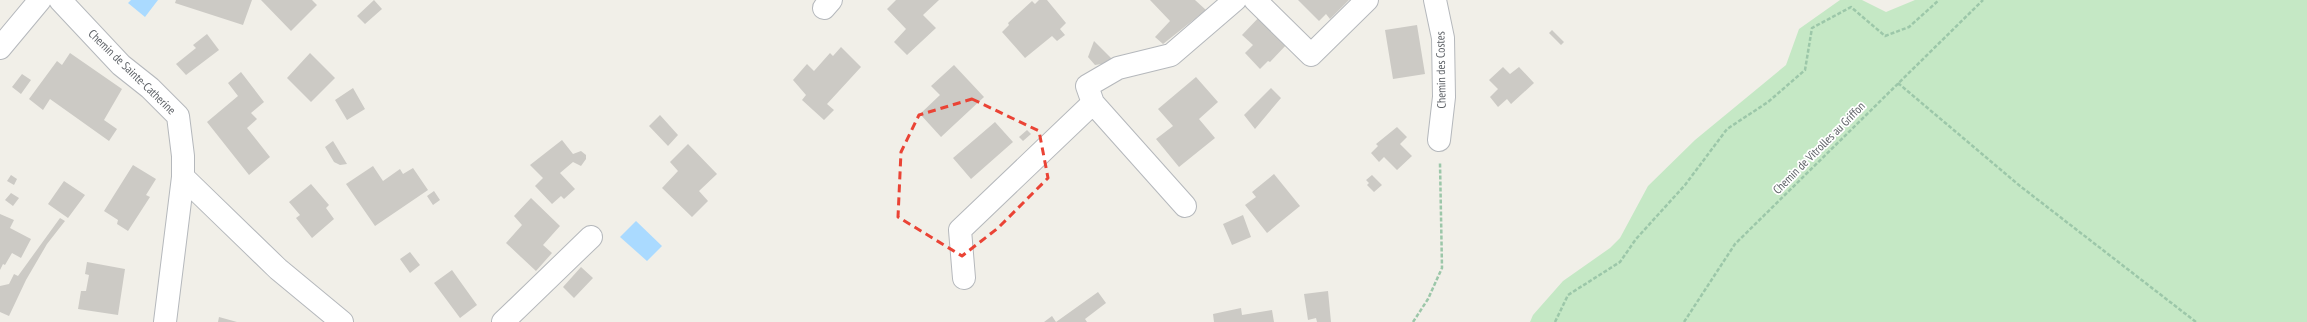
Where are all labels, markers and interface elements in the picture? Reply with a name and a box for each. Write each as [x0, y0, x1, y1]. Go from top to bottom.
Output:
street label: Chemin de Sainte-Catherine [85, 26, 179, 117]
street label: Chemin des Costes [1432, 31, 1449, 109]
street label: Chemin de Vitrolles au Griffon [1769, 98, 1868, 197]

